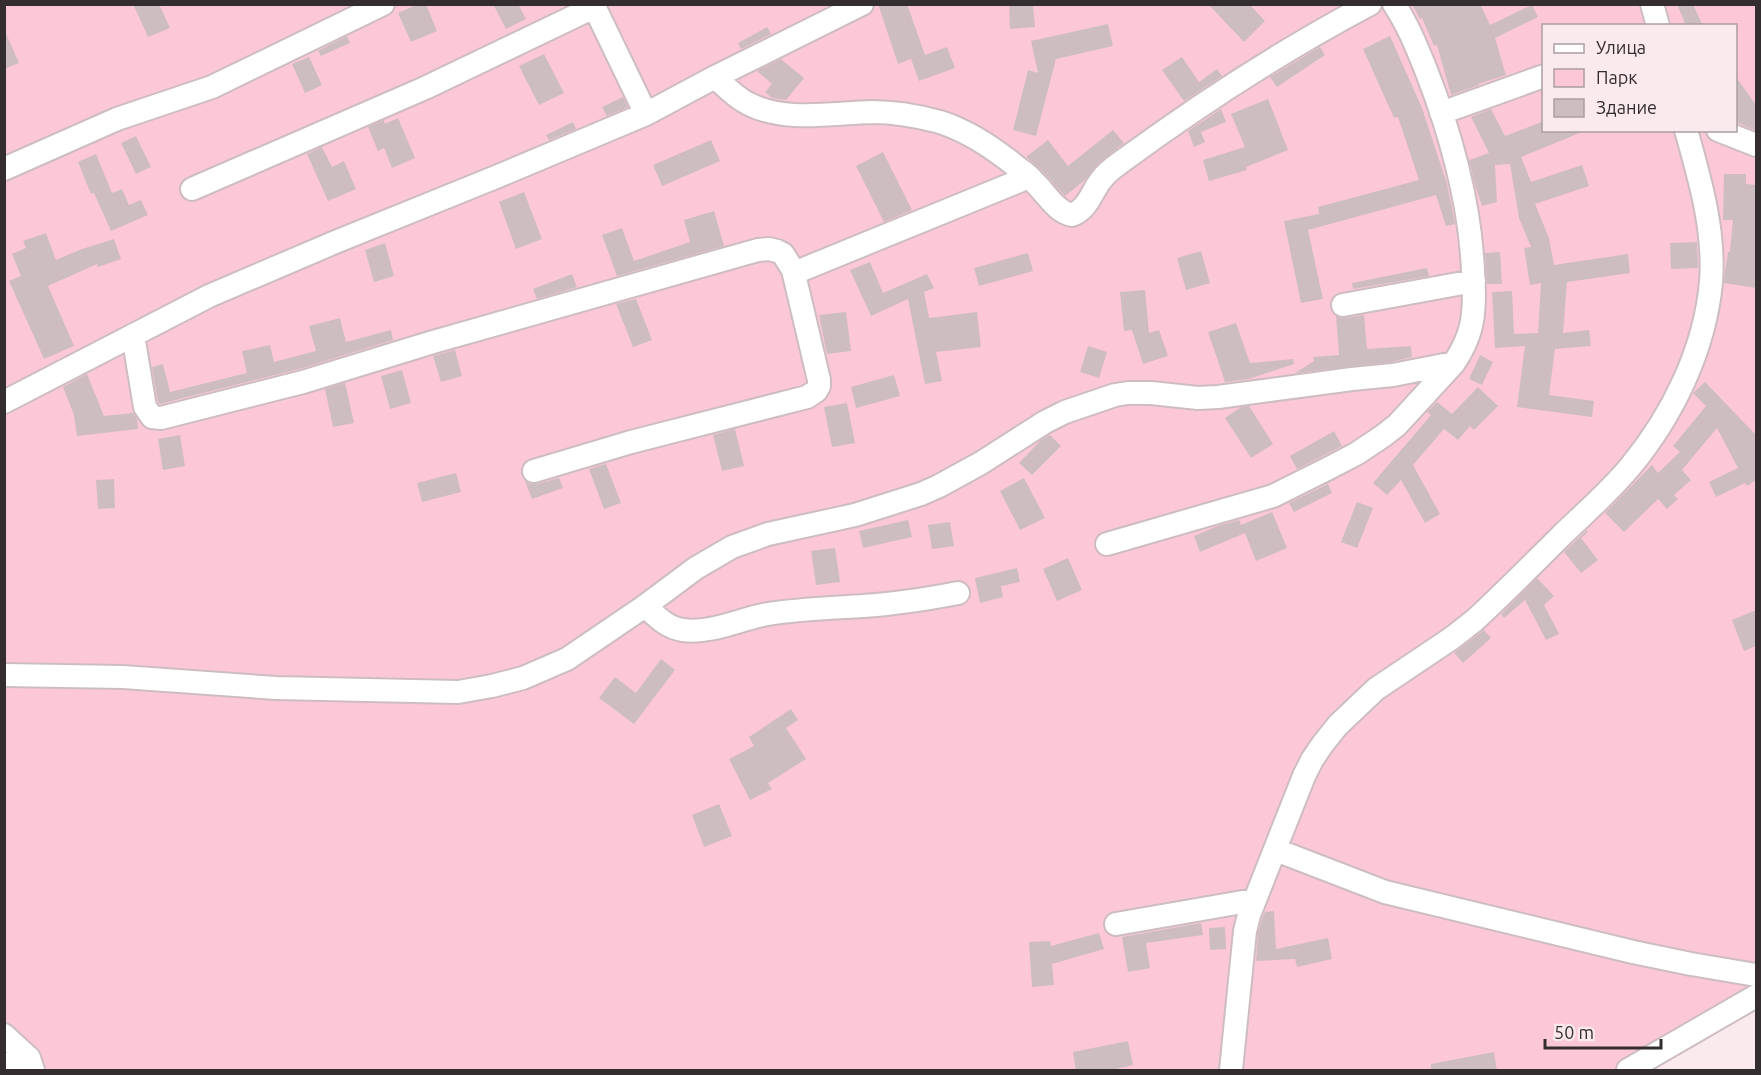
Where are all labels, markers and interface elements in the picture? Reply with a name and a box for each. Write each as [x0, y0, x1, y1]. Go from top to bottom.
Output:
legend [1542, 24, 1737, 132]
text: Улица [1596, 37, 1646, 57]
text: Парк [1596, 67, 1637, 87]
text: Здание [1596, 97, 1657, 117]
scale bar [1545, 1012, 1660, 1050]
text: 50 m [1554, 1022, 1594, 1042]

